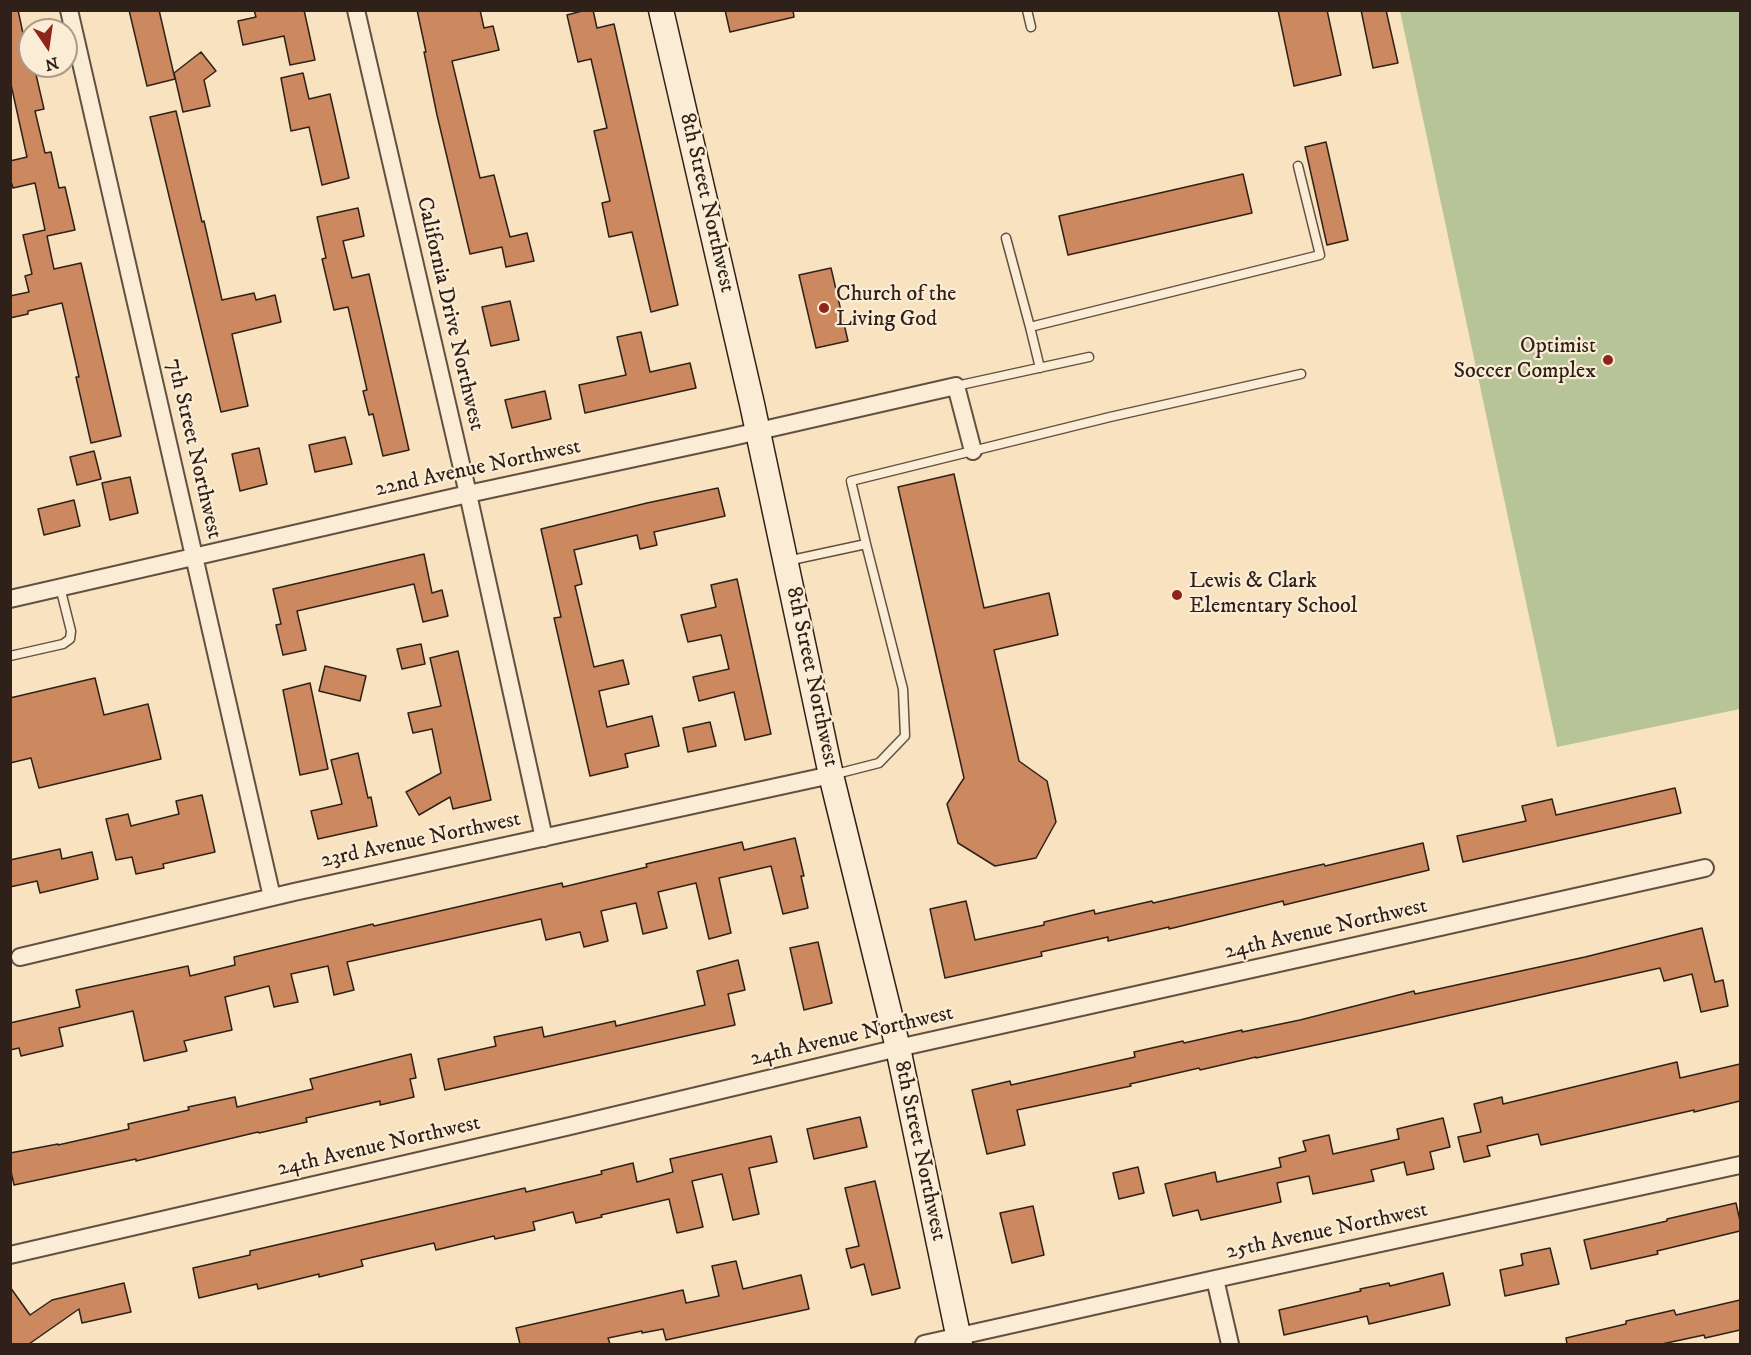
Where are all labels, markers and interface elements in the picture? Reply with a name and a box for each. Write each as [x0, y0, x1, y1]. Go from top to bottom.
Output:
north arrow [18, 18, 78, 78]
text: N [43, 52, 60, 75]
street label: 8th Street Northwest [673, 111, 739, 295]
street label: California Drive Northwest [409, 194, 489, 434]
place label: Church of the Living God [836, 282, 956, 334]
marker: Church of the Living God [817, 301, 831, 315]
place label: Optimist Soccer Complex [1454, 334, 1596, 386]
marker: Optimist Soccer Complex [1601, 353, 1615, 367]
street label: 7th Street Northwest [159, 356, 227, 542]
street label: 22nd Avenue Northwest [373, 434, 583, 504]
place label: Lewis & Clark Elementary School [1189, 569, 1357, 620]
street label: 8th Street Northwest [779, 585, 843, 769]
marker: Lewis & Clark Elementary School [1170, 588, 1184, 602]
street label: 23rd Avenue Northwest [319, 807, 523, 875]
street label: 24th Avenue Northwest [1222, 894, 1430, 966]
street label: 24th Avenue Northwest [748, 1001, 956, 1073]
street label: 8th Street Northwest [887, 1059, 951, 1243]
street label: 24th Avenue Northwest [275, 1111, 483, 1183]
street label: 25th Avenue Northwest [1224, 1198, 1430, 1266]

